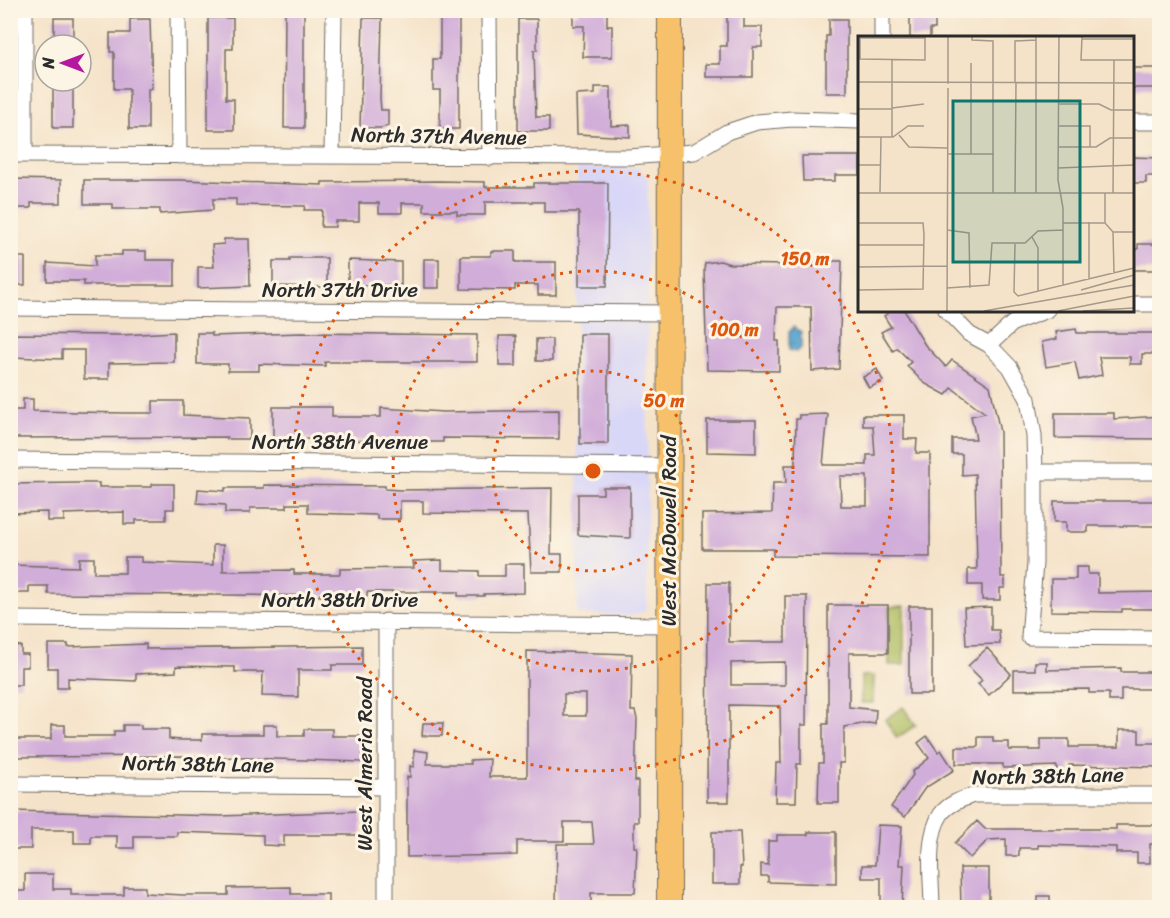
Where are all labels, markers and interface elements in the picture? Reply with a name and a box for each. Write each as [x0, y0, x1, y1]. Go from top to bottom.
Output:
north arrow [33, 33, 93, 93]
inset map [858, 36, 1134, 312]
text: N [34, 57, 63, 70]
street label: North 37th Avenue [351, 115, 527, 157]
text: 150 m [781, 243, 829, 275]
street label: North 37th Drive [262, 271, 418, 309]
text: 100 m [710, 314, 759, 346]
text: 50 m [644, 385, 685, 417]
street label: North 38th Avenue [252, 423, 428, 461]
street label: West McDowell Road [650, 434, 688, 626]
centre of rings [583, 461, 603, 481]
street label: North 38th Drive [262, 581, 419, 619]
street label: West Almeria Road [346, 675, 384, 851]
street label: North 38th Lane [122, 744, 274, 784]
street label: North 38th Lane [972, 756, 1124, 796]

